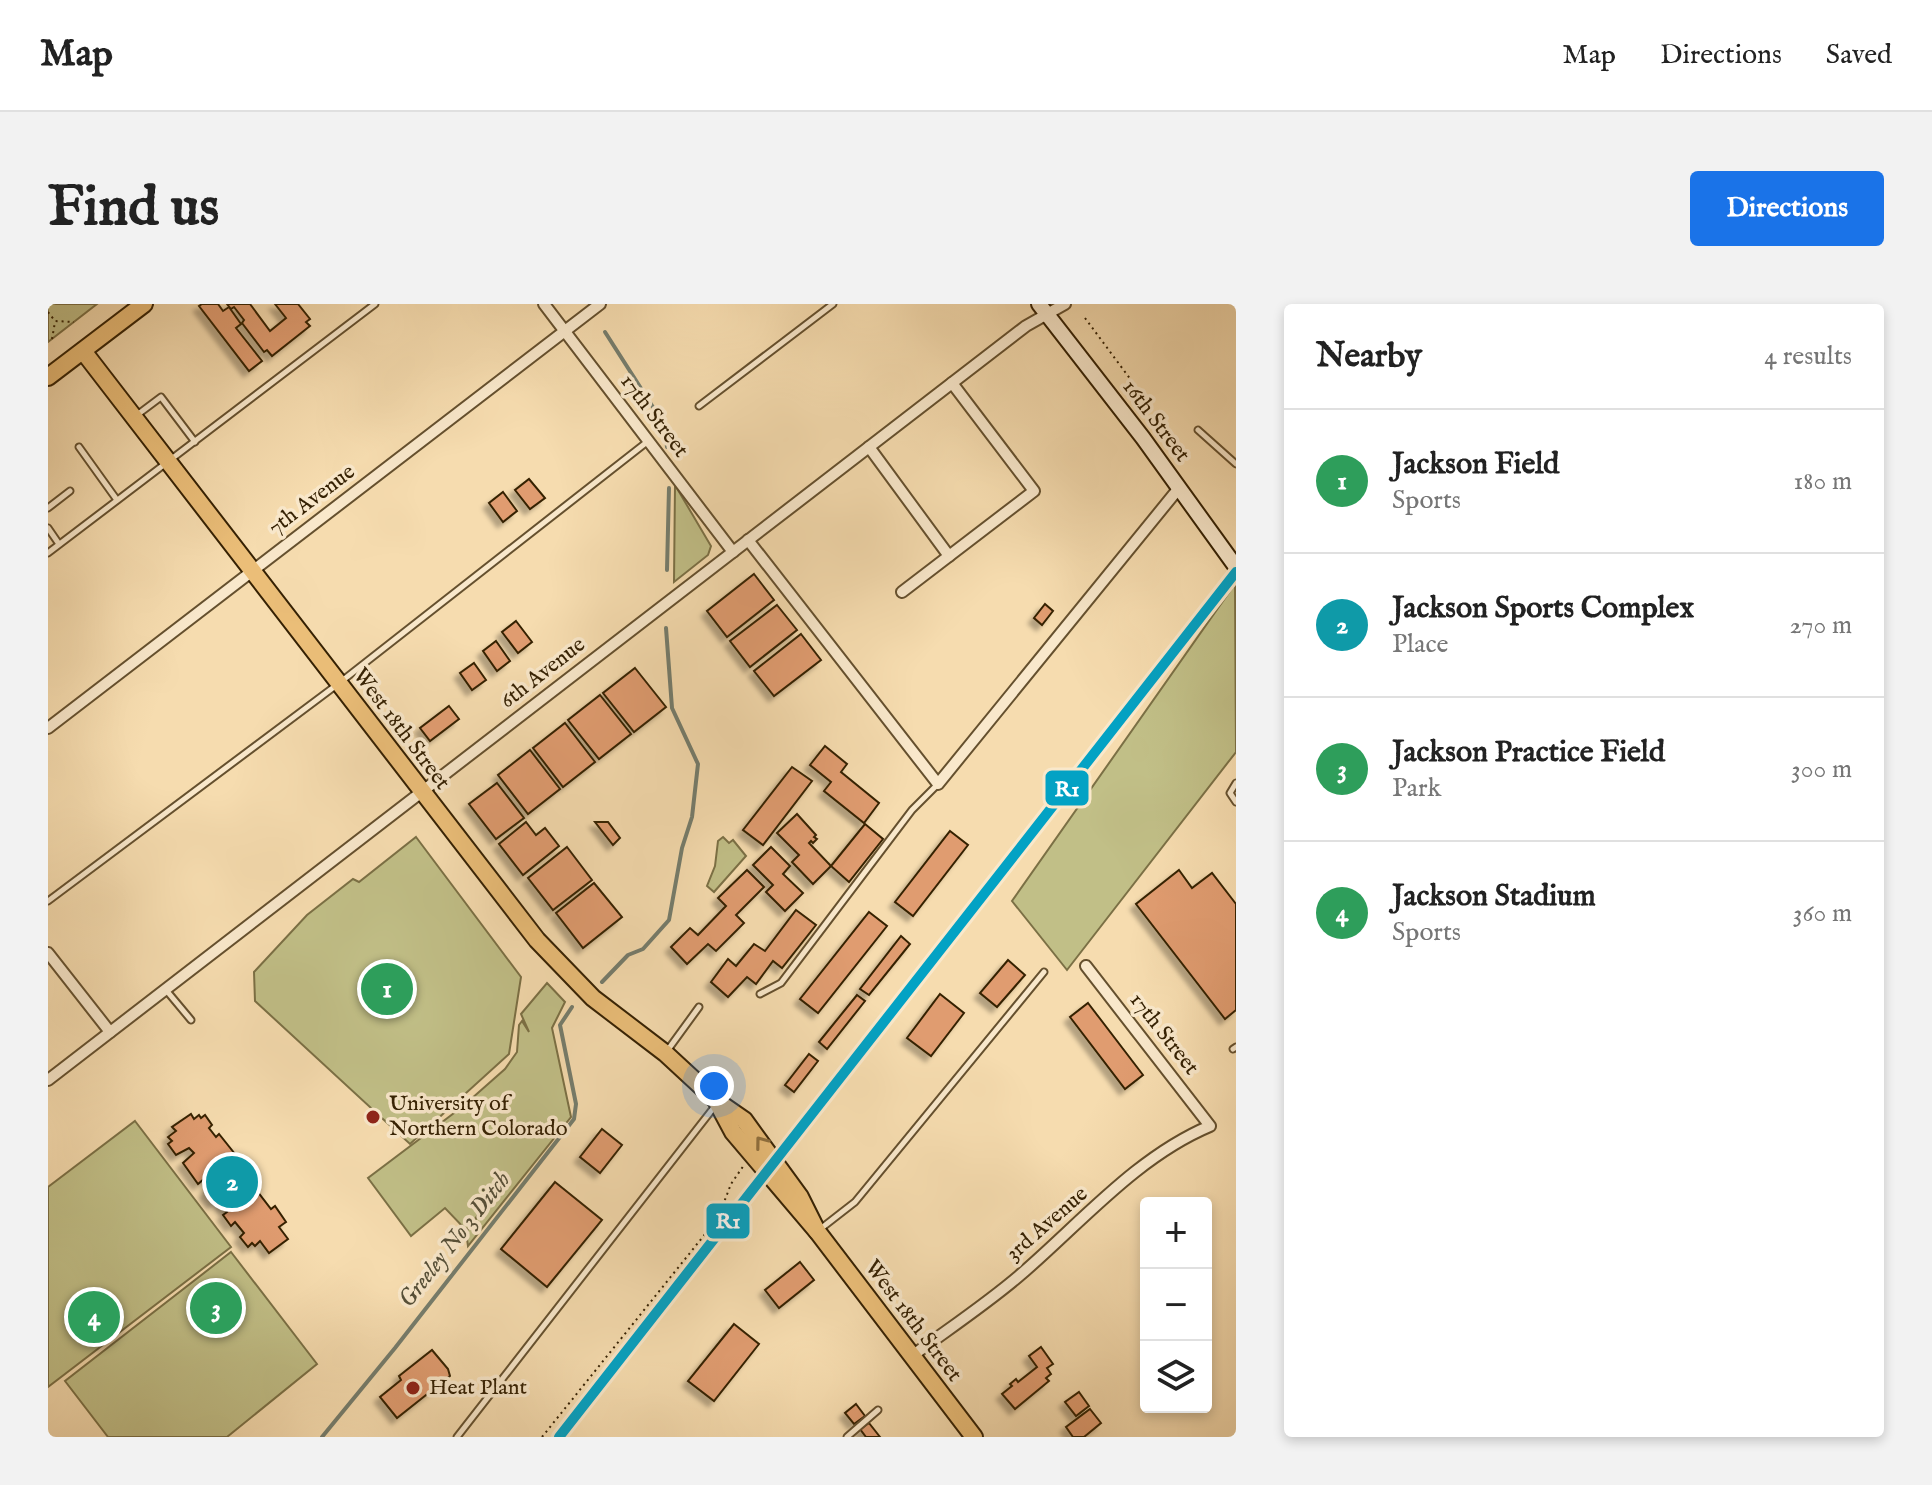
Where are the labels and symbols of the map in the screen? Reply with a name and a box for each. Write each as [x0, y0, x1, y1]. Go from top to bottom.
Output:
street label: 17th Street [614, 369, 695, 464]
street label: 16th Street [1116, 374, 1196, 468]
street label: 7th Avenue [263, 458, 361, 542]
street label: 6th Avenue [495, 631, 591, 715]
street label: West 18th Street [346, 662, 456, 796]
line badge: R1 [1044, 769, 1090, 807]
text: R1 [1055, 776, 1079, 804]
pin: 1 [361, 959, 413, 1019]
street label: 17th Street [1123, 987, 1205, 1081]
your location [694, 1066, 734, 1106]
place label: University of Northern Colorado [389, 1090, 568, 1143]
marker: University of Northern Colorado [364, 1108, 382, 1126]
one-way arrow [756, 1136, 770, 1151]
pin: 2 [206, 1152, 258, 1212]
water label: Greeley No 3 Ditch [392, 1166, 518, 1314]
street label: 3rd Avenue [1000, 1181, 1094, 1267]
line badge: R1 [705, 1202, 751, 1240]
text: R1 [716, 1208, 740, 1236]
street label: West 18th Street [858, 1254, 968, 1388]
pin: 3 [190, 1278, 242, 1338]
pin: 4 [68, 1287, 120, 1347]
place label: Heat Plant [429, 1374, 527, 1402]
marker: Heat Plant [404, 1379, 422, 1397]

